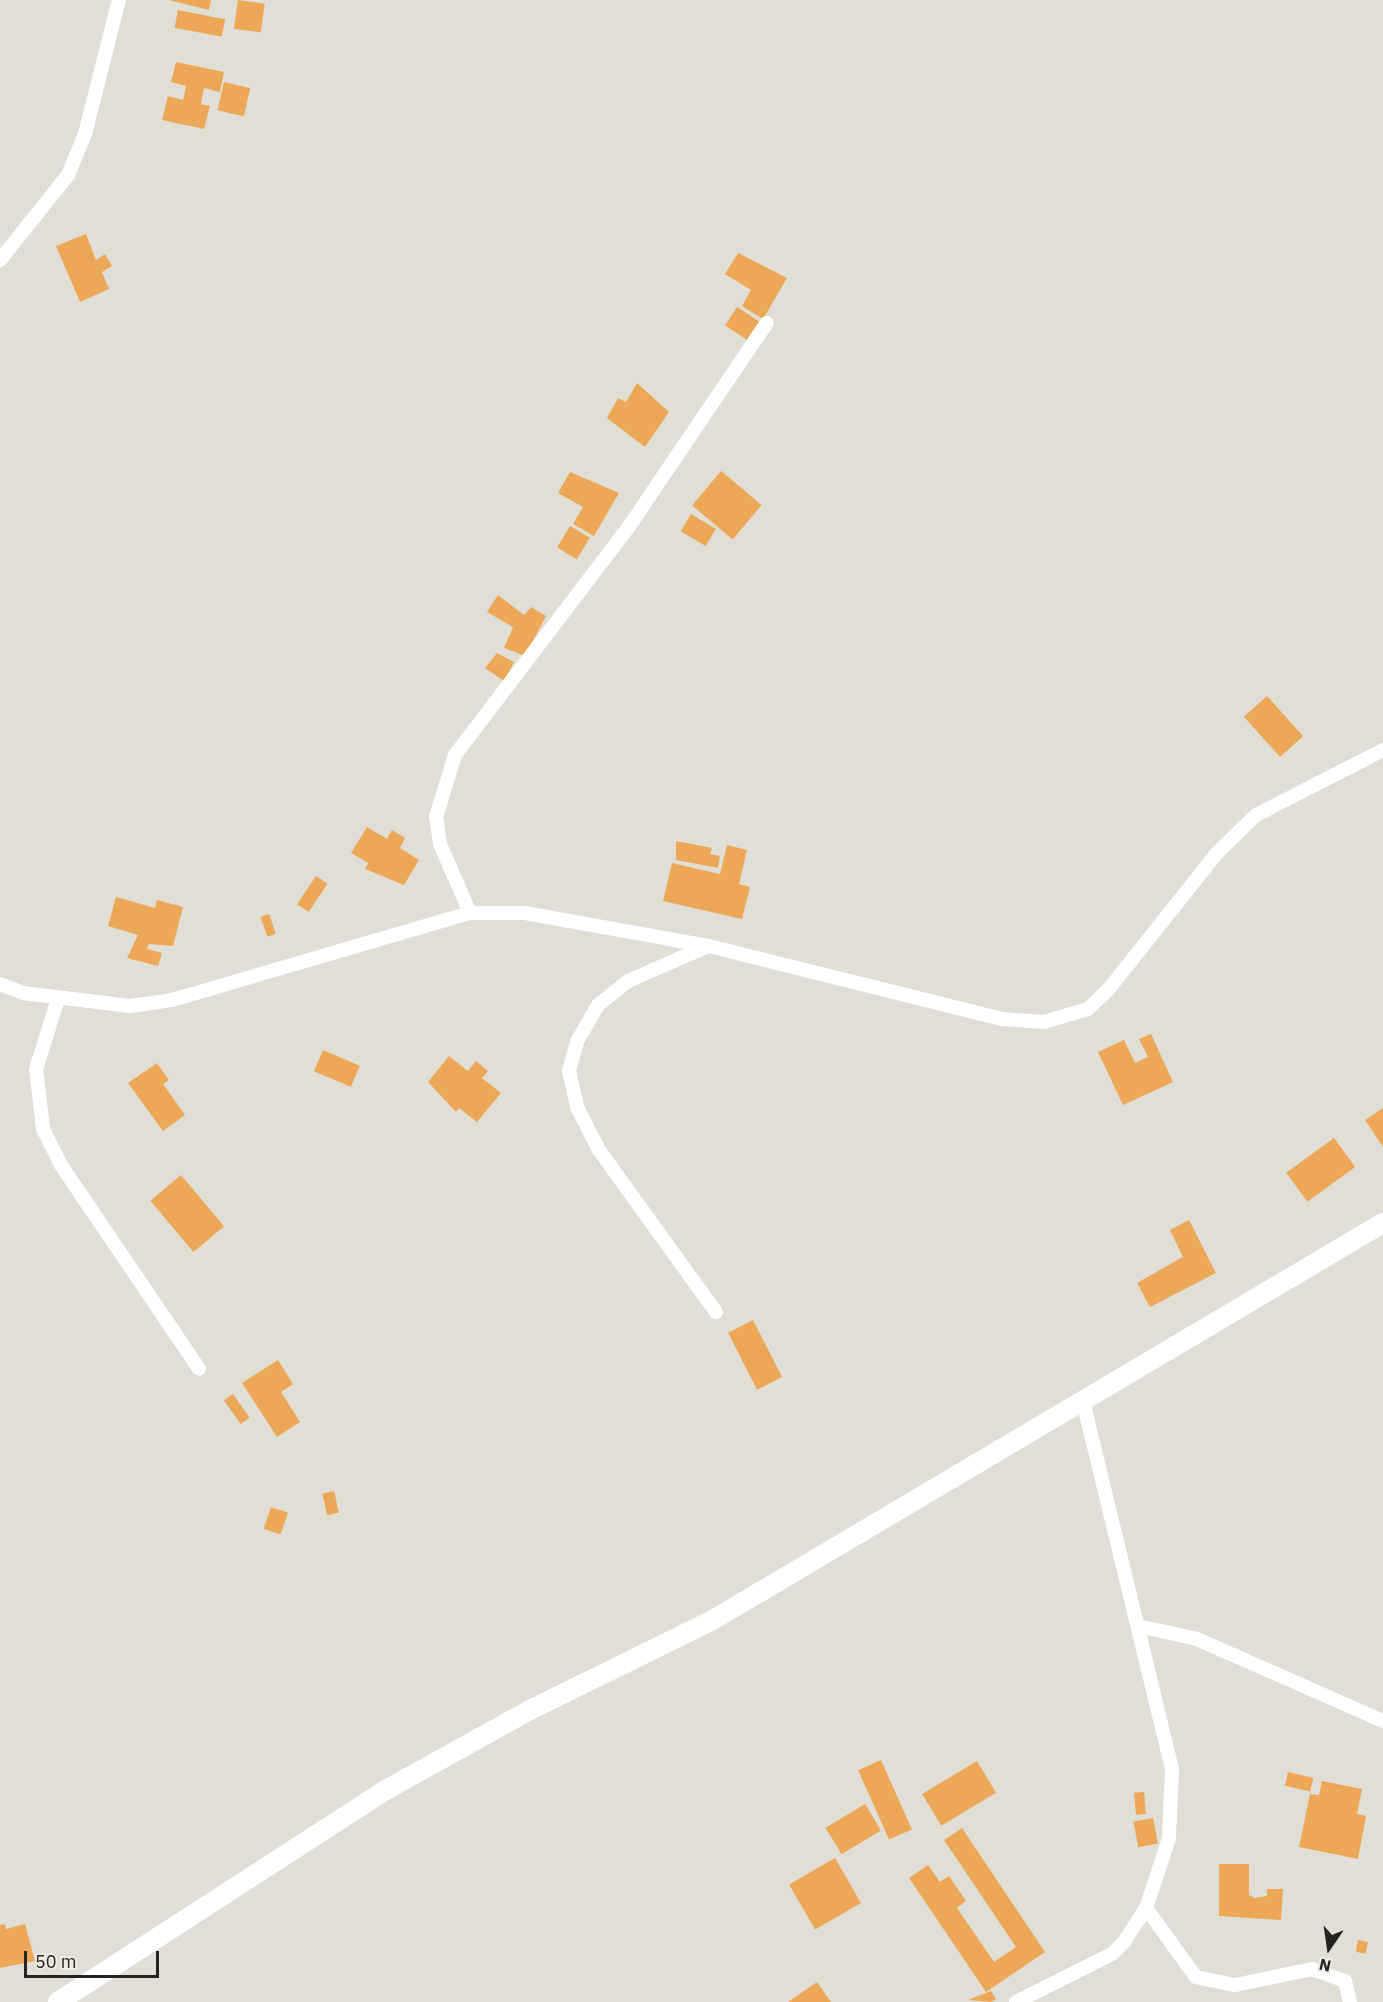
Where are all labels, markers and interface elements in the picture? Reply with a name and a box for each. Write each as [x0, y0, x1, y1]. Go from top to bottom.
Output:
north arrow [1299, 1918, 1359, 1978]
scale bar [27, 1939, 162, 1977]
text: 50 m [35, 1950, 77, 1973]
text: N [1317, 1954, 1333, 1977]

